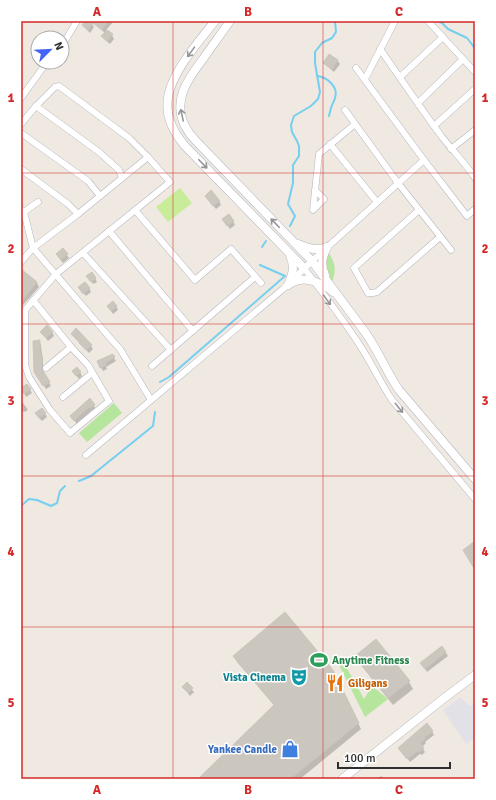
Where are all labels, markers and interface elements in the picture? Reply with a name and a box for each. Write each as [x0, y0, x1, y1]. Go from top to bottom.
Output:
text: A [93, 4, 102, 20]
text: B [244, 4, 252, 20]
text: C [395, 4, 403, 20]
north arrow [30, 30, 70, 70]
text: N [51, 40, 66, 52]
one-way arrow [187, 47, 195, 58]
text: 1 [7, 90, 15, 106]
text: 1 [481, 90, 489, 106]
one-way arrow [177, 109, 185, 122]
one-way arrow [198, 159, 208, 169]
one-way arrow [270, 218, 280, 228]
text: 2 [7, 241, 15, 257]
text: 2 [481, 241, 489, 257]
one-way arrow [323, 294, 332, 305]
text: 3 [7, 393, 15, 409]
text: 3 [481, 393, 489, 409]
one-way arrow [395, 403, 403, 414]
text: 4 [7, 544, 15, 560]
text: 4 [481, 544, 489, 560]
sports icon: Anytime Fitness [309, 650, 329, 670]
place label: Anytime Fitness [332, 654, 409, 667]
theatre icon: Vista Cinema [289, 667, 309, 687]
place label: Vista Cinema [223, 671, 286, 684]
restaurant icon: Giligans [325, 673, 345, 693]
place label: Giligans [348, 677, 388, 690]
text: 5 [7, 695, 15, 711]
text: 5 [481, 695, 489, 711]
shop icon: Yankee Candle [280, 739, 300, 759]
place label: Yankee Candle [207, 743, 278, 756]
scale bar [338, 744, 450, 770]
text: 100 m [344, 751, 376, 766]
text: A [93, 782, 102, 798]
text: B [244, 782, 252, 798]
text: C [395, 782, 403, 798]

